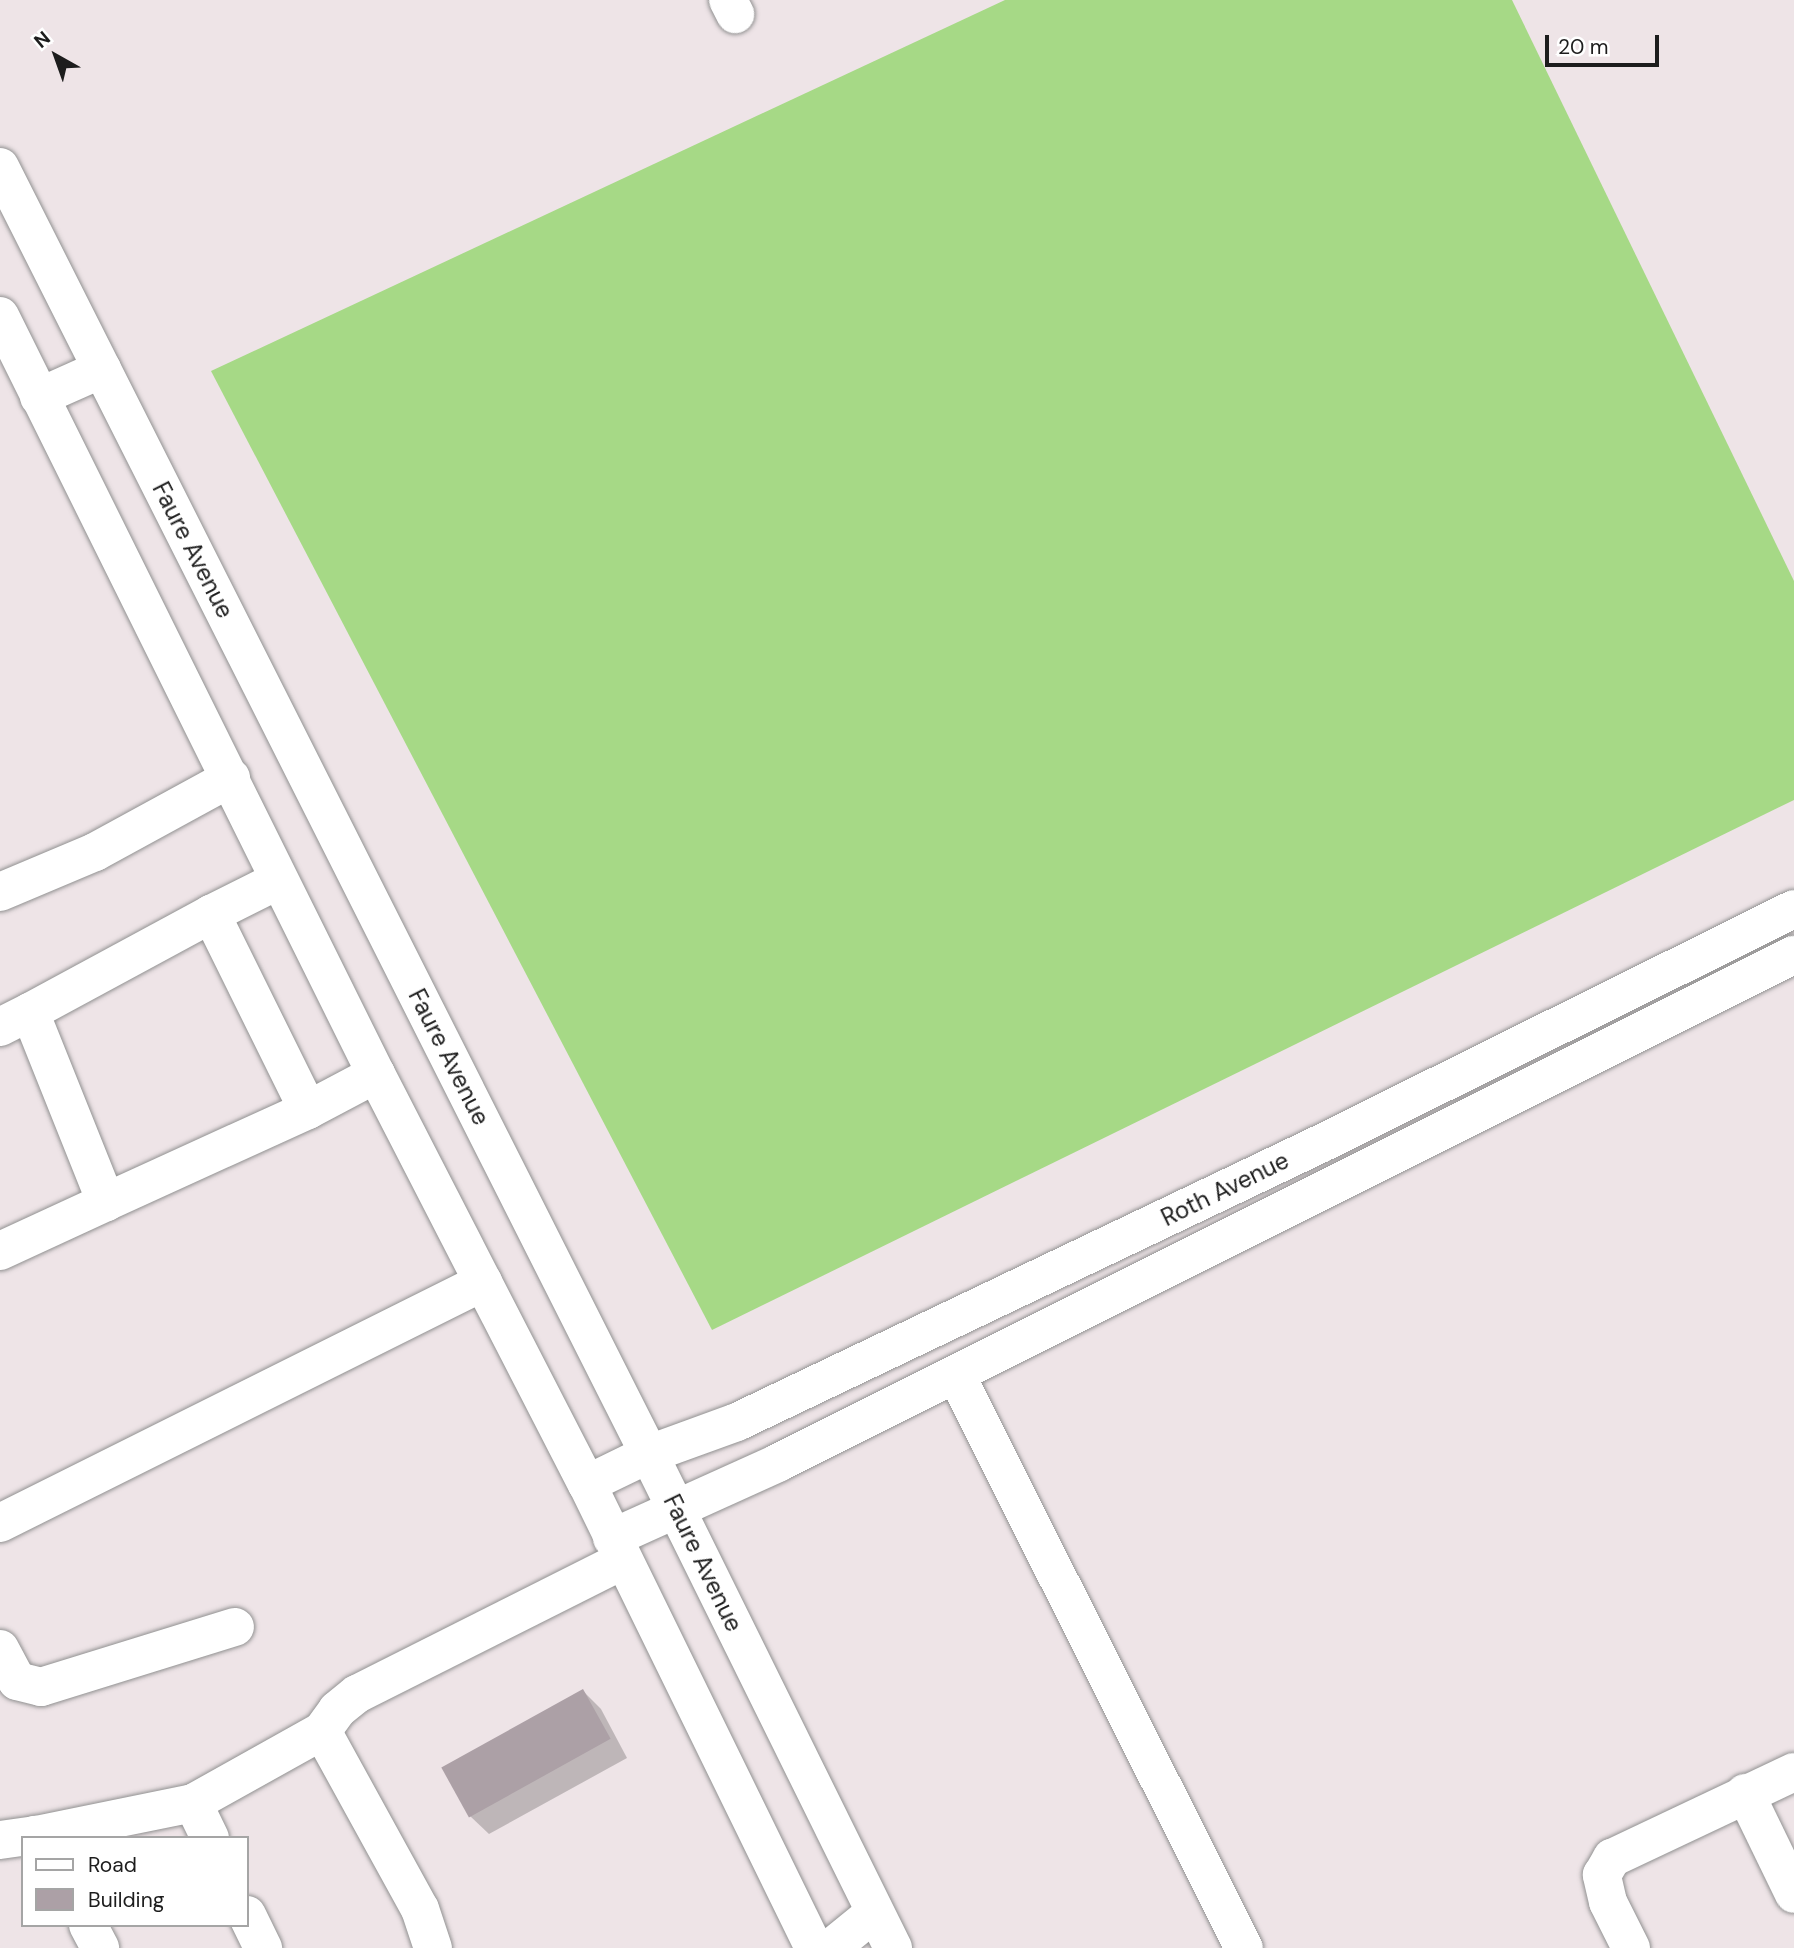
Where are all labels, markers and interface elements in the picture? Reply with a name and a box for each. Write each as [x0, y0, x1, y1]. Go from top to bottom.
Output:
north arrow [21, 21, 91, 91]
scale bar [1549, 21, 1663, 65]
text: N [29, 26, 56, 54]
text: 20 m [1558, 33, 1609, 61]
street label: Faure Avenue [146, 477, 240, 623]
street label: Faure Avenue [402, 984, 496, 1130]
street label: Roth Avenue [1156, 1146, 1294, 1232]
street label: Faure Avenue [657, 1490, 749, 1636]
legend [21, 1836, 248, 1927]
text: Road [88, 1851, 137, 1879]
text: Building [88, 1886, 164, 1914]

